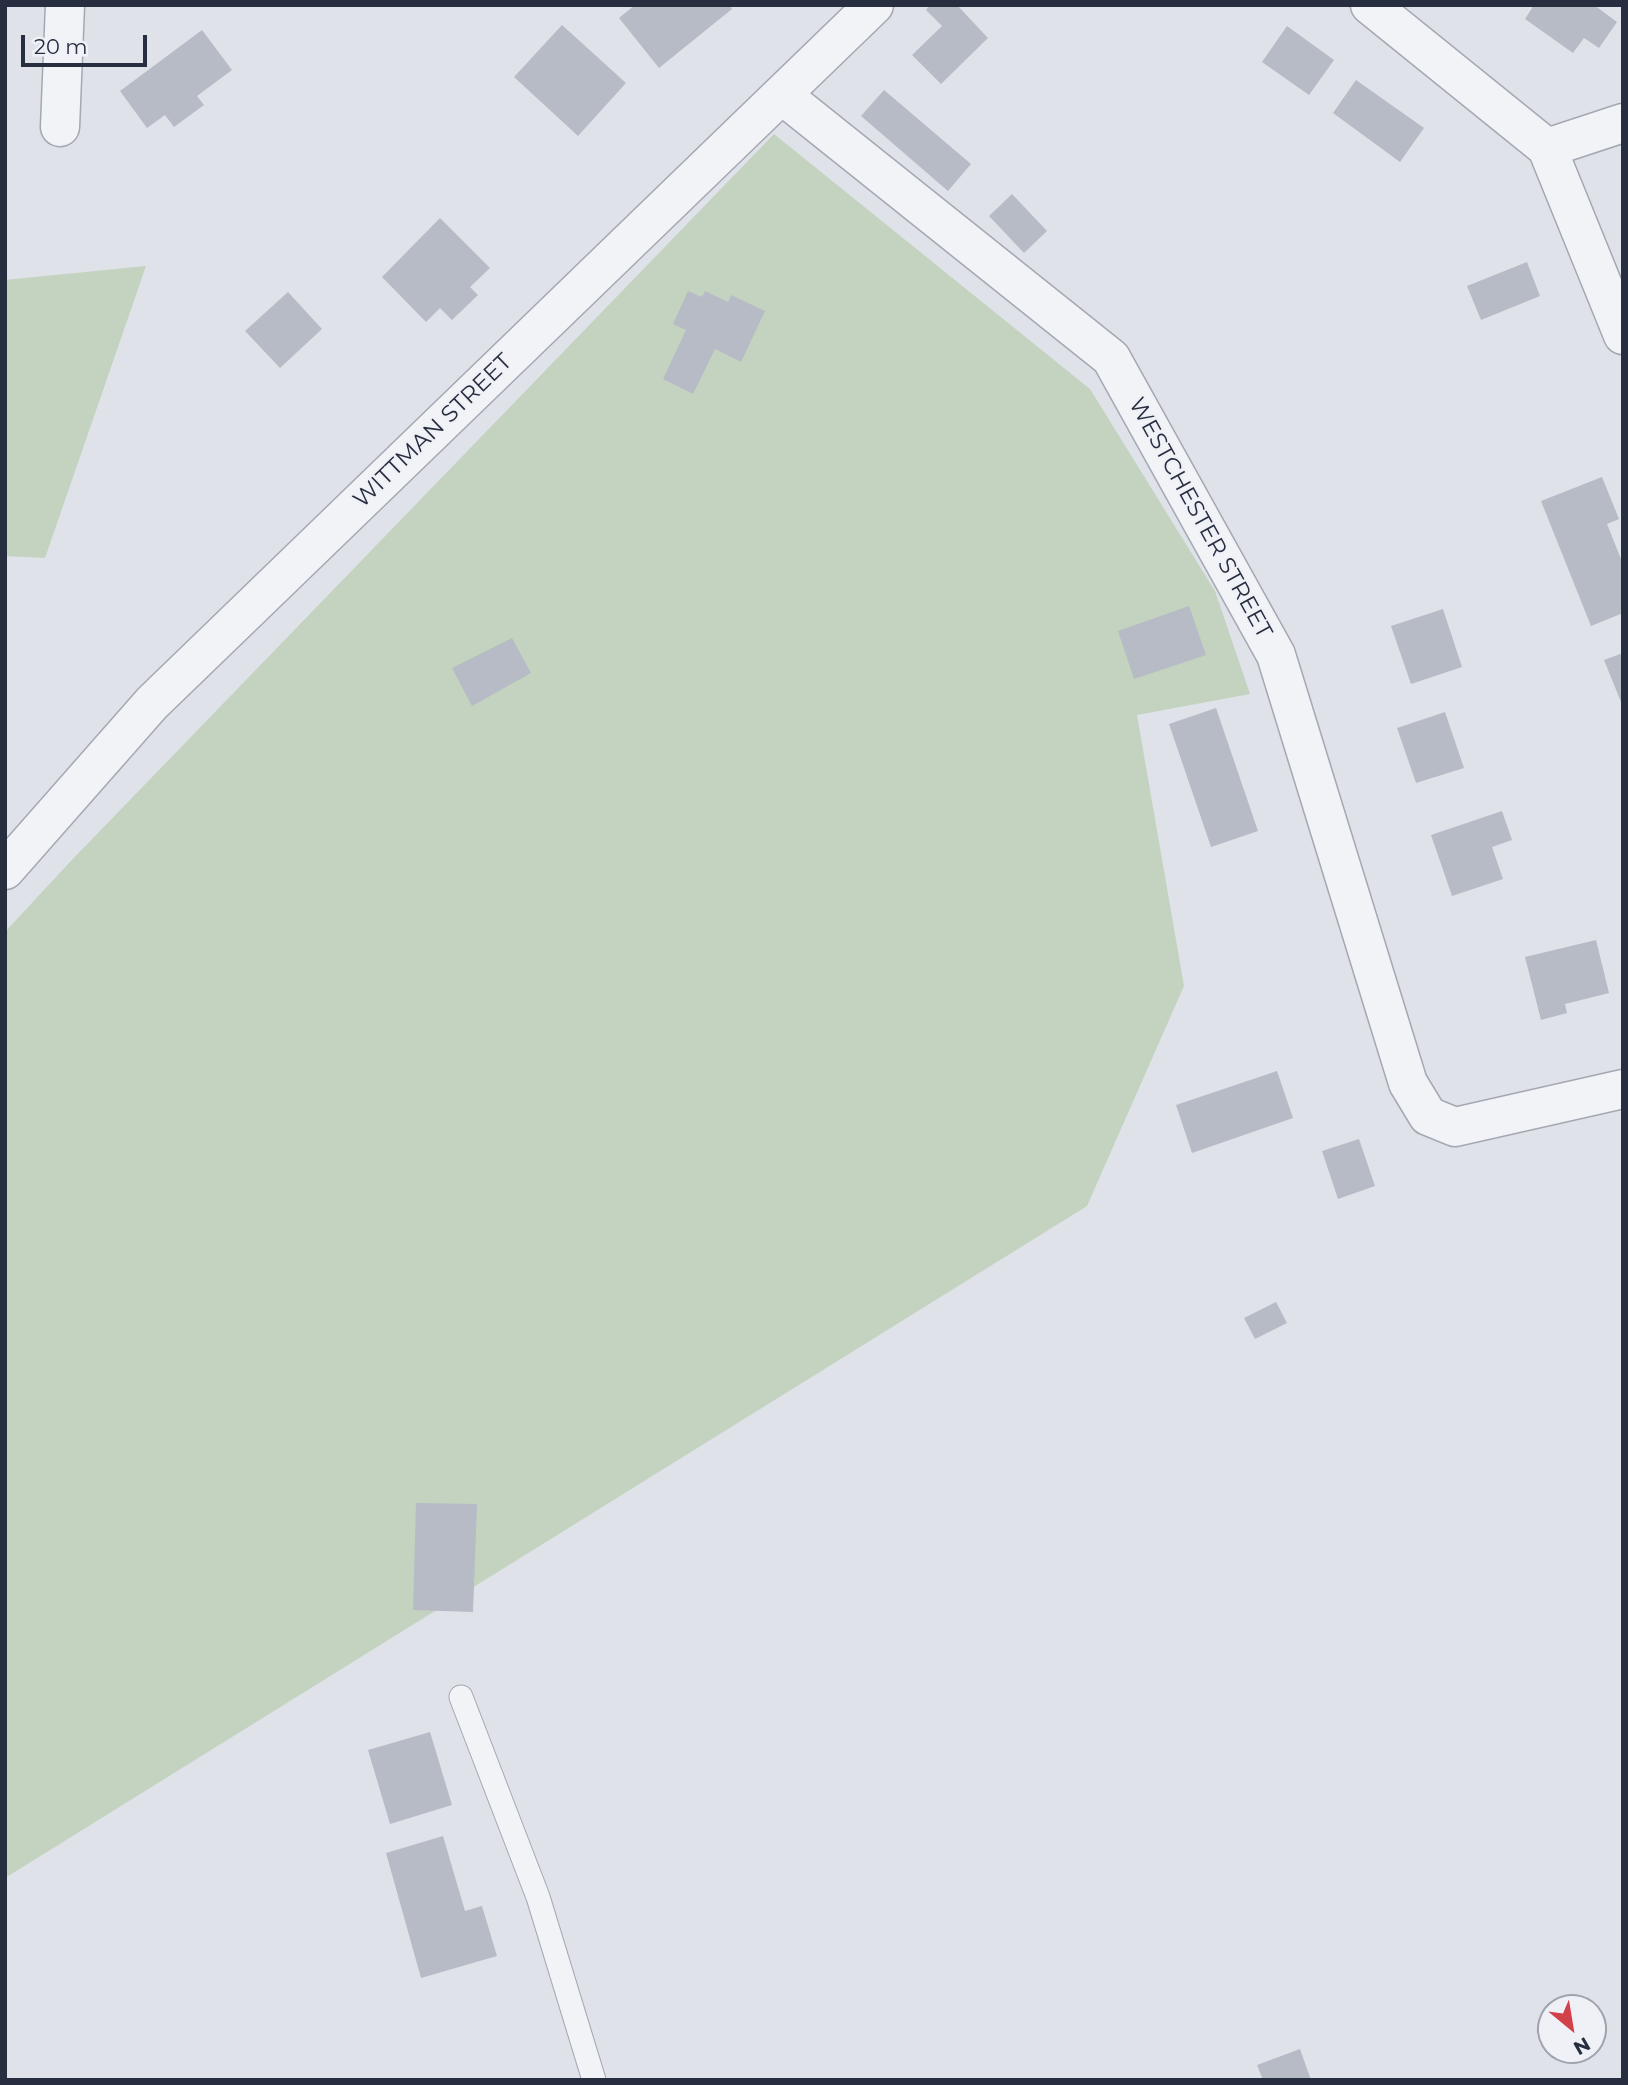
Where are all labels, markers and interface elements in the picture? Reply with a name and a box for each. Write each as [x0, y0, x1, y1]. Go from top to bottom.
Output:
scale bar [24, 21, 150, 65]
text: 20 m [34, 34, 88, 59]
street label: WITTMAN STREET [348, 348, 518, 514]
street label: WESTCHESTER STREET [1122, 393, 1278, 643]
north arrow [1537, 1994, 1607, 2064]
text: N [1569, 2032, 1594, 2060]

